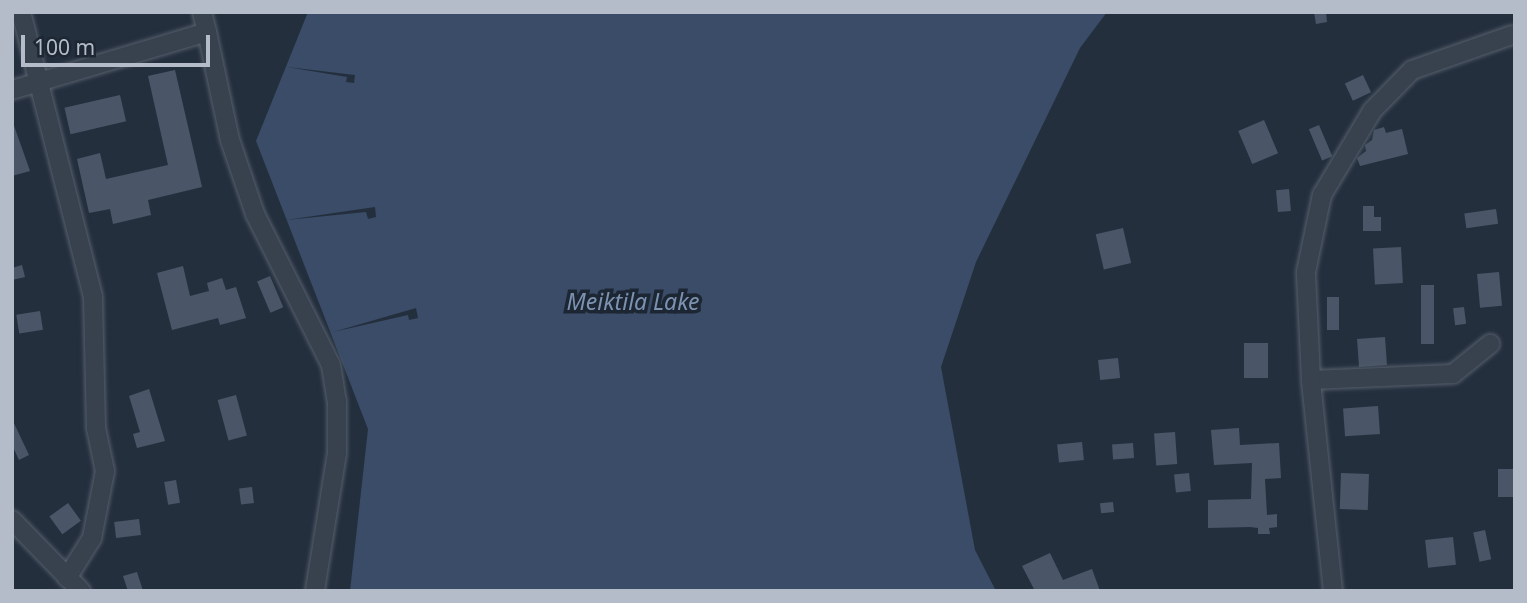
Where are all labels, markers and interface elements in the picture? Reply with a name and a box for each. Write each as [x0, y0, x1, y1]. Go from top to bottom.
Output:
scale bar [24, 21, 214, 65]
text: 100 m [34, 33, 95, 61]
water label: Meiktila Lake [566, 287, 700, 315]

